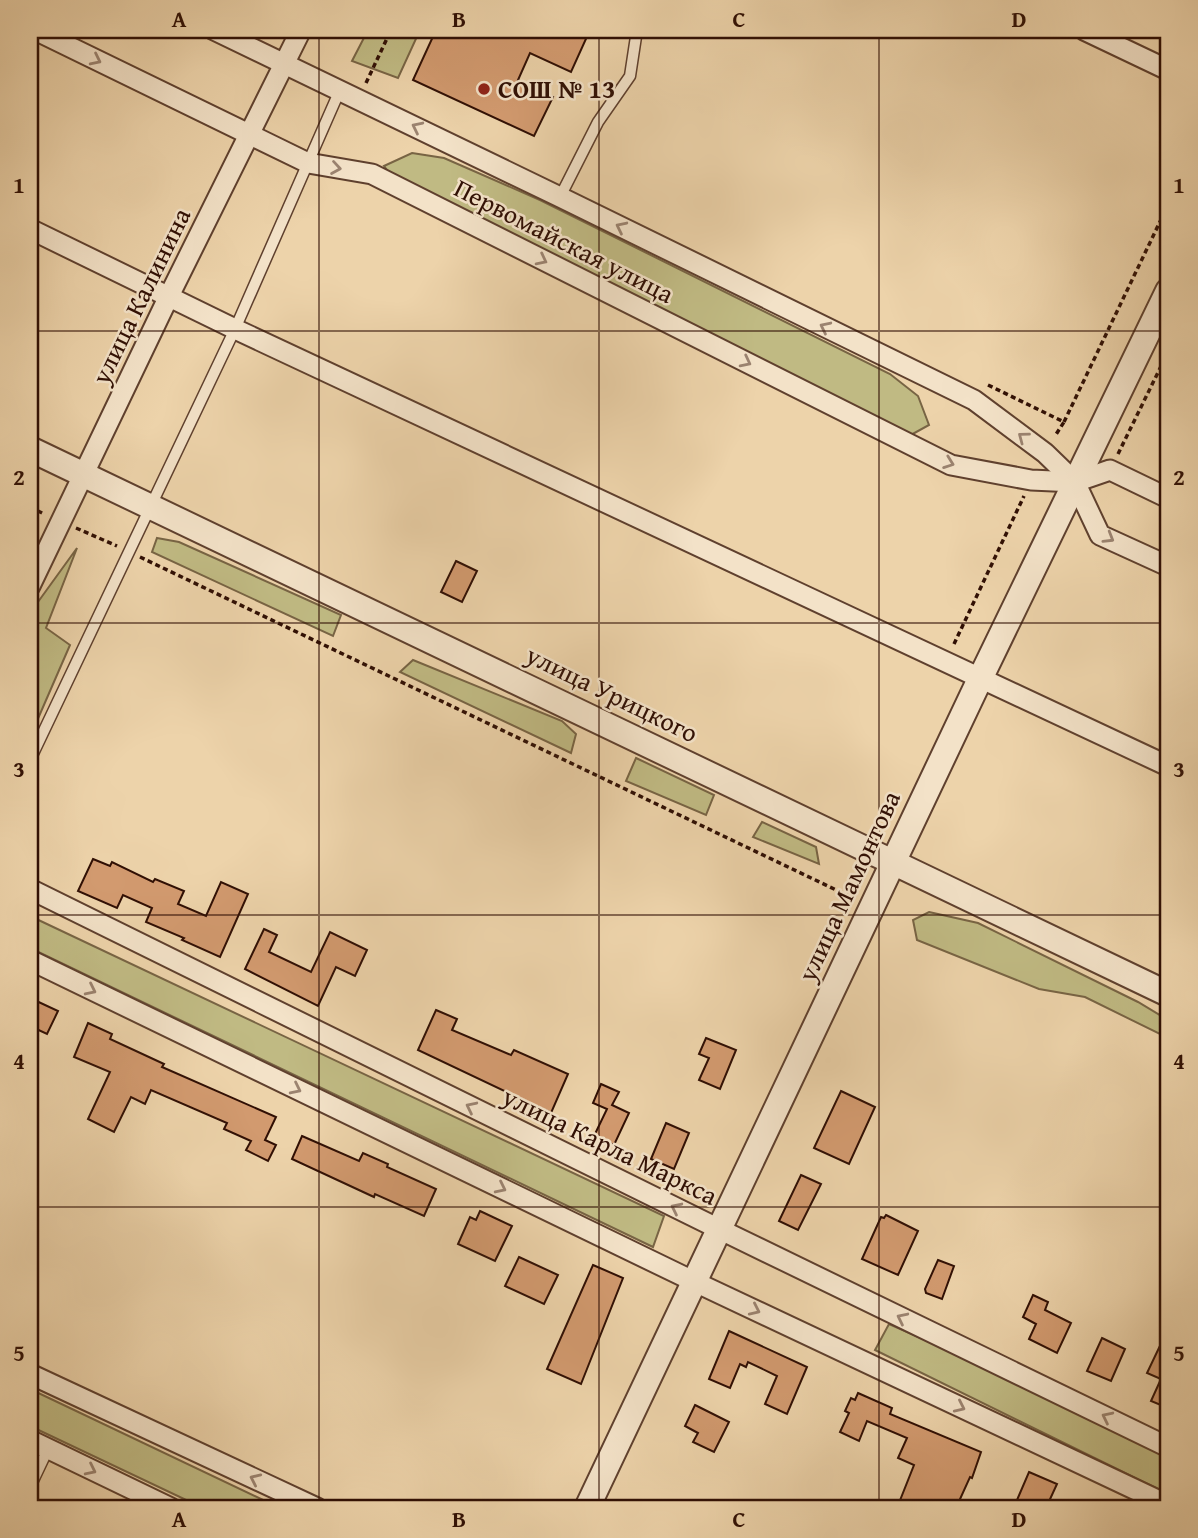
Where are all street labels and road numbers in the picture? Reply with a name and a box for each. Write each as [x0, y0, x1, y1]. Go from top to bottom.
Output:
street label: Первомайская улица [448, 168, 681, 313]
street label: улица Калинина [80, 200, 200, 392]
street label: улица Урицкого [519, 635, 705, 752]
street label: улица Мамонтова [787, 783, 910, 989]
street label: улица Карла Маркса [495, 1076, 725, 1215]

